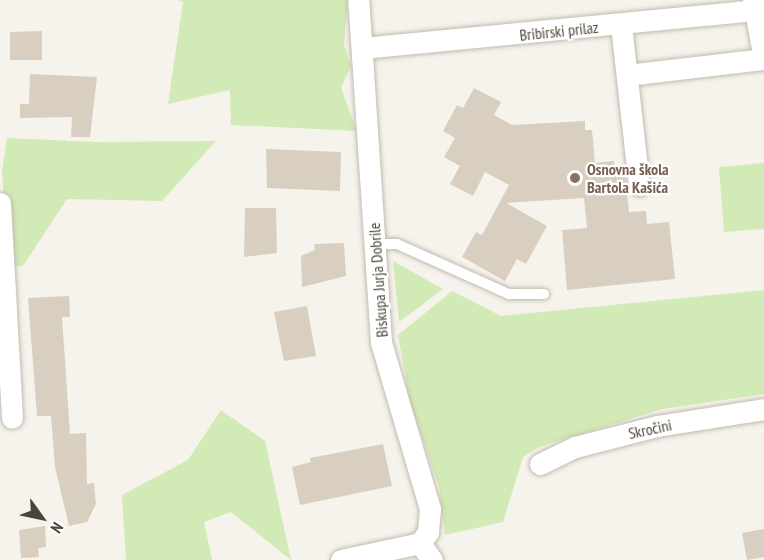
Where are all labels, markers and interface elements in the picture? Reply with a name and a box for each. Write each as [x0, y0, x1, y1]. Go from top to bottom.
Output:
street label: Bribirski prilaz [519, 17, 599, 45]
place label: Osnovna škola Bartola Kašića [587, 159, 669, 197]
marker: Osnovna škola Bartola Kašića [568, 171, 582, 185]
street label: Biskupa Jurja Dobrile [364, 222, 392, 338]
street label: Skročini [626, 415, 674, 443]
north arrow [12, 488, 72, 548]
text: N [46, 519, 68, 537]

